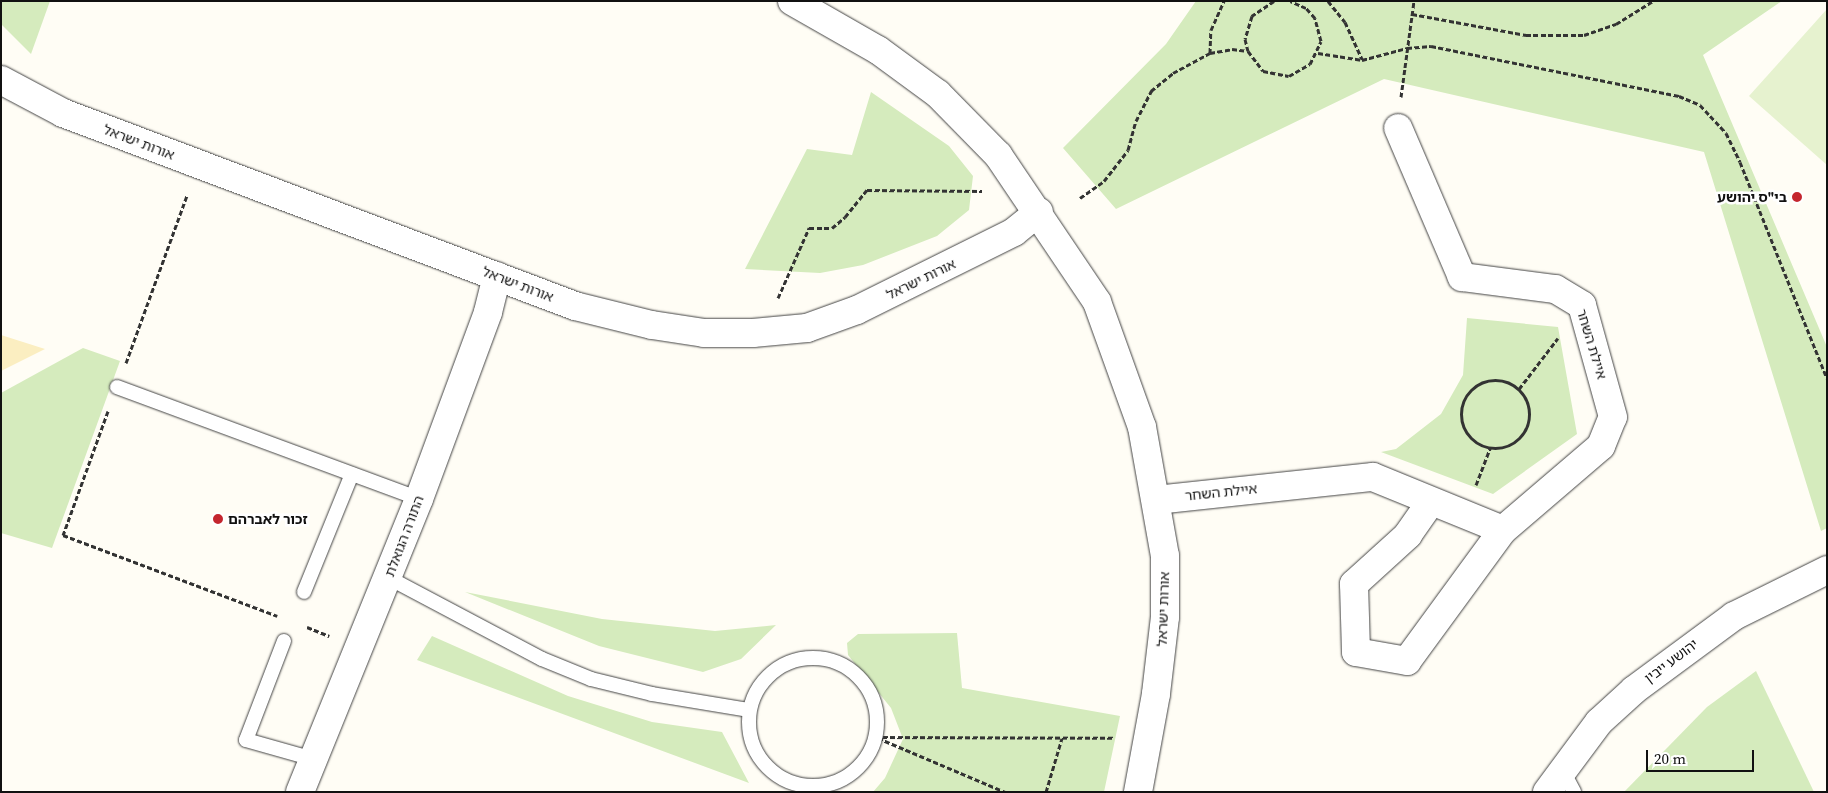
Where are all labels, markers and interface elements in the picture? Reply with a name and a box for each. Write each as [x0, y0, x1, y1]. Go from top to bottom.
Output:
street label: אורות ישראל [101, 121, 177, 163]
place label: בי"ס יהושע [1717, 189, 1787, 205]
marker: בי"ס יהושע [1791, 191, 1803, 203]
street label: אורות ישראל [884, 255, 958, 303]
street label: אורות ישראל [480, 263, 556, 305]
street label: איילת השחר [1573, 307, 1611, 381]
street label: איילת השחר [1184, 480, 1258, 504]
street label: התורה הגואלת [381, 493, 427, 579]
place label: זכור לאברהם [228, 511, 308, 527]
marker: זכור לאברהם [212, 513, 224, 525]
street label: אורות ישראל [1153, 571, 1173, 647]
street label: יהושע ייבין [1641, 635, 1701, 687]
scale bar [1648, 740, 1756, 772]
text: 20 m [1654, 748, 1686, 769]

